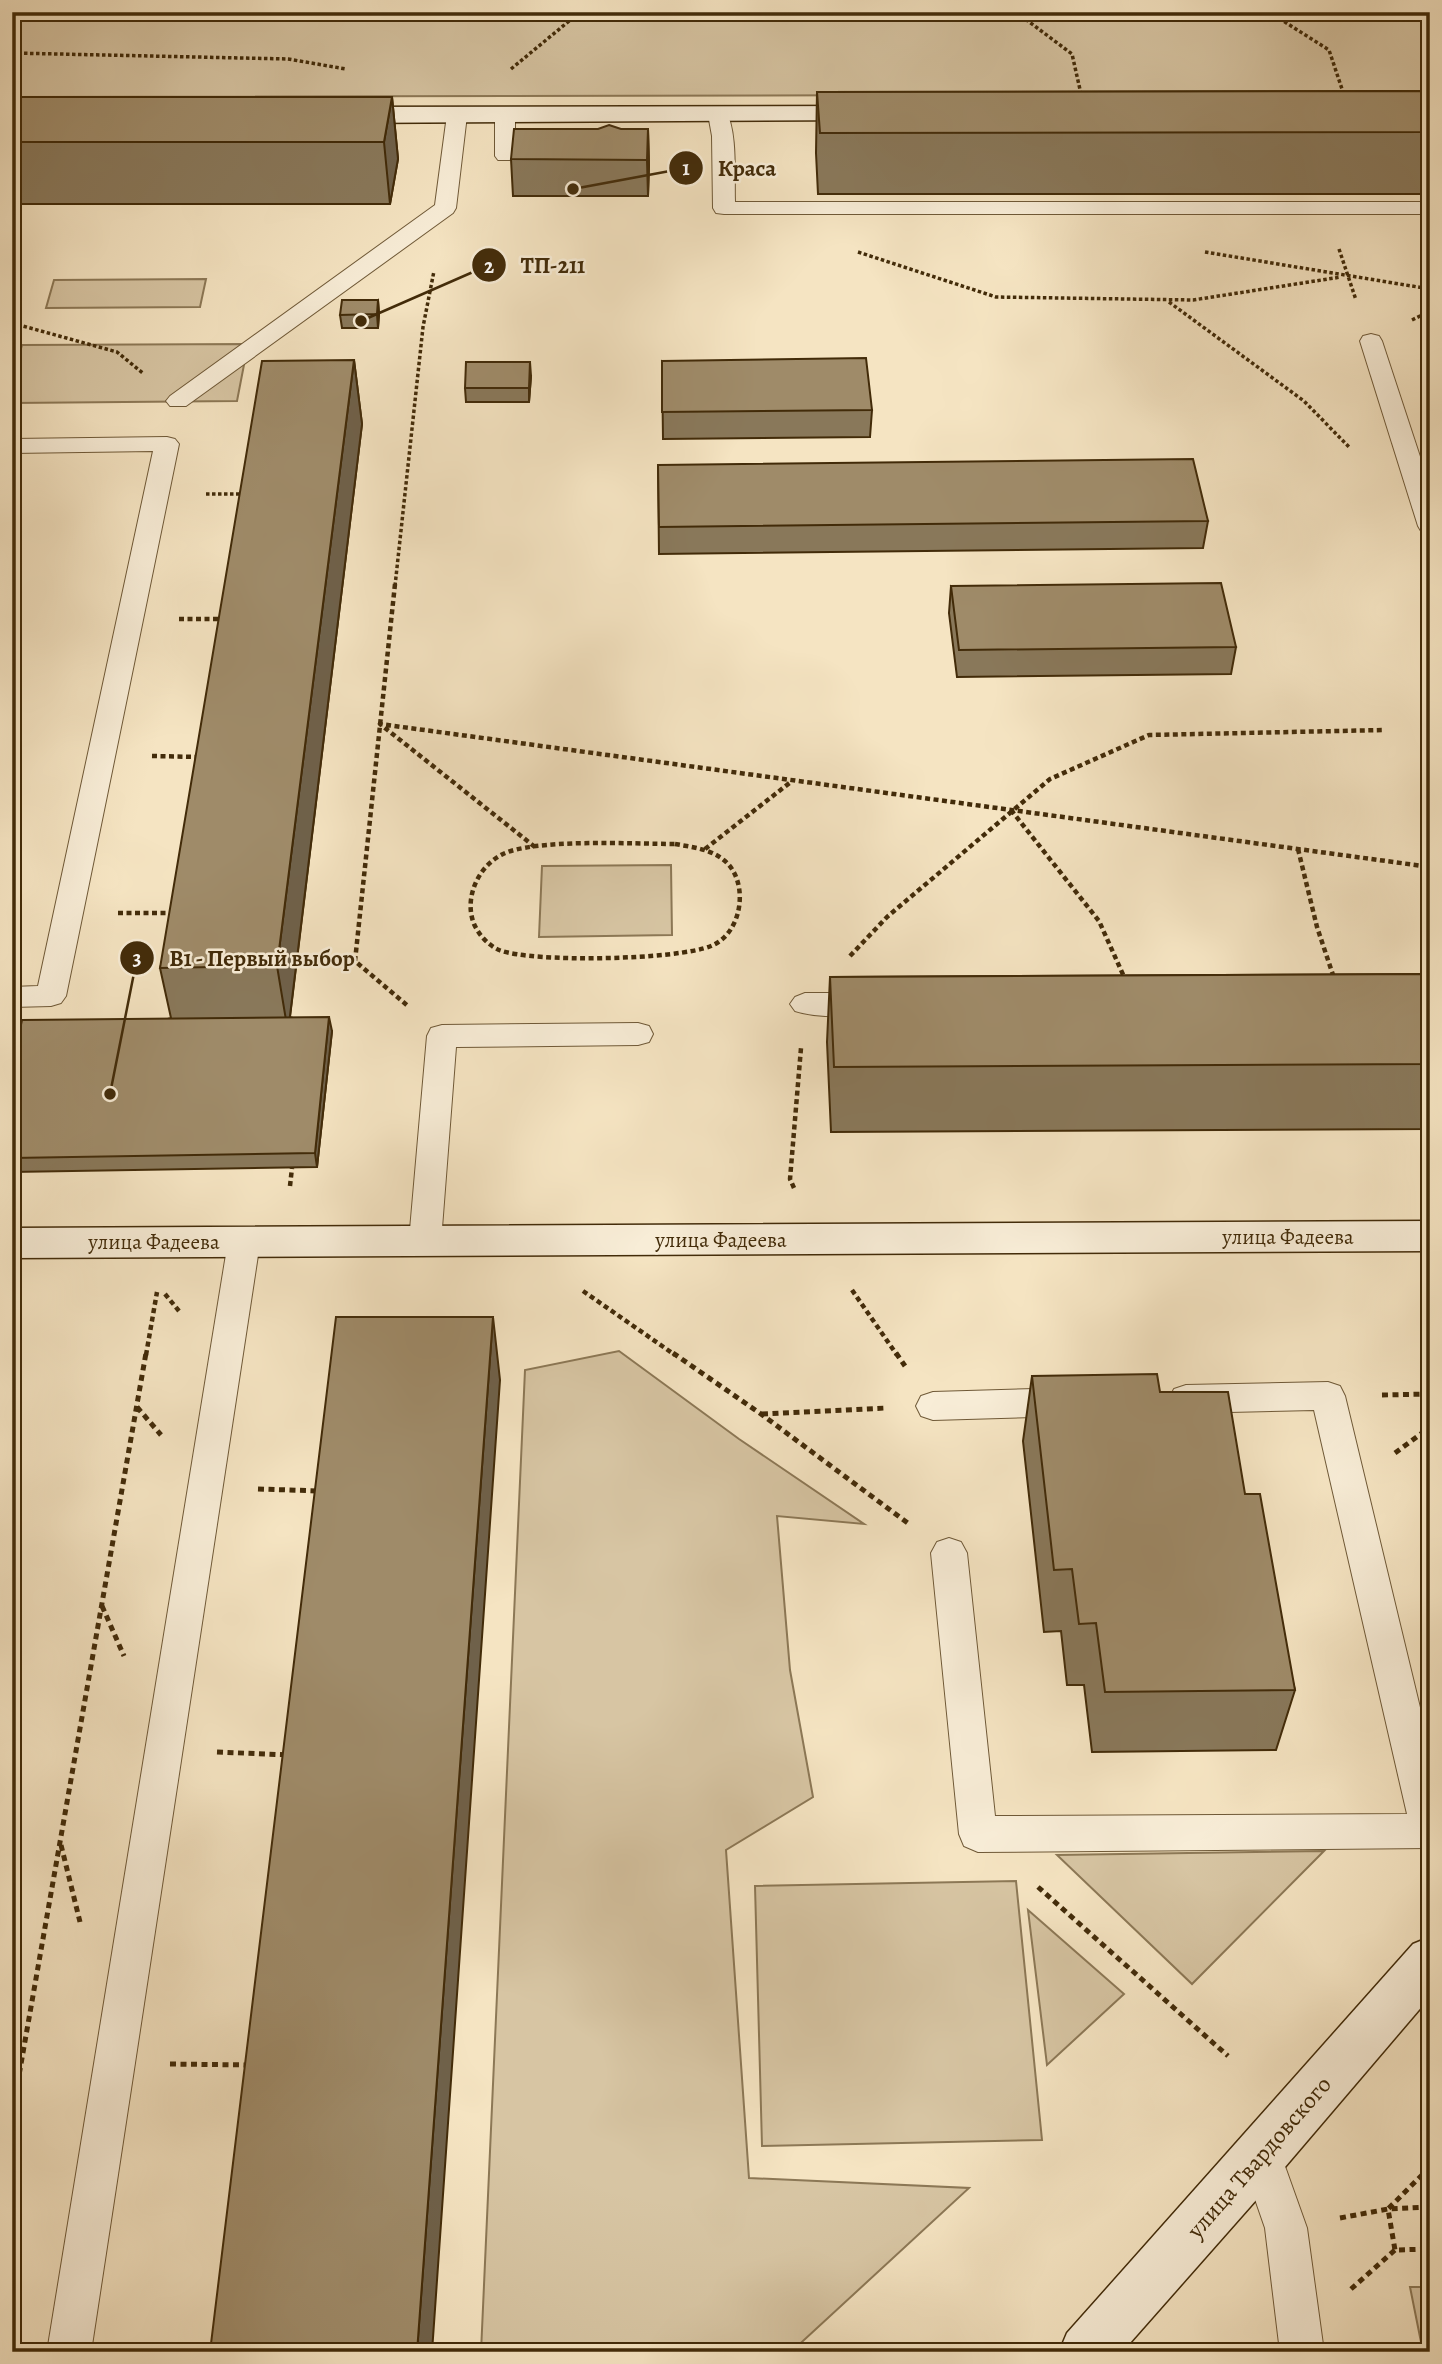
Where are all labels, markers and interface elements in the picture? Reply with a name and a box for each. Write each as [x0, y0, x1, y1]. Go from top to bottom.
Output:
callout: Краса [669, 146, 790, 190]
text: Краса [718, 153, 776, 184]
text: 1 [682, 154, 690, 182]
callout: ТП-211 [471, 243, 599, 287]
text: ТП-211 [521, 250, 585, 281]
text: 2 [484, 252, 494, 280]
callout: В1 - Первый выбор [120, 936, 370, 980]
text: В1 - Первый выбор [169, 943, 355, 974]
text: 3 [132, 944, 142, 972]
street label: улица Фадеева [1221, 1223, 1354, 1251]
street label: улица Фадеева [654, 1226, 787, 1254]
street label: улица Фадеева [87, 1228, 220, 1256]
street label: улица Твардовского [1179, 2069, 1338, 2246]

